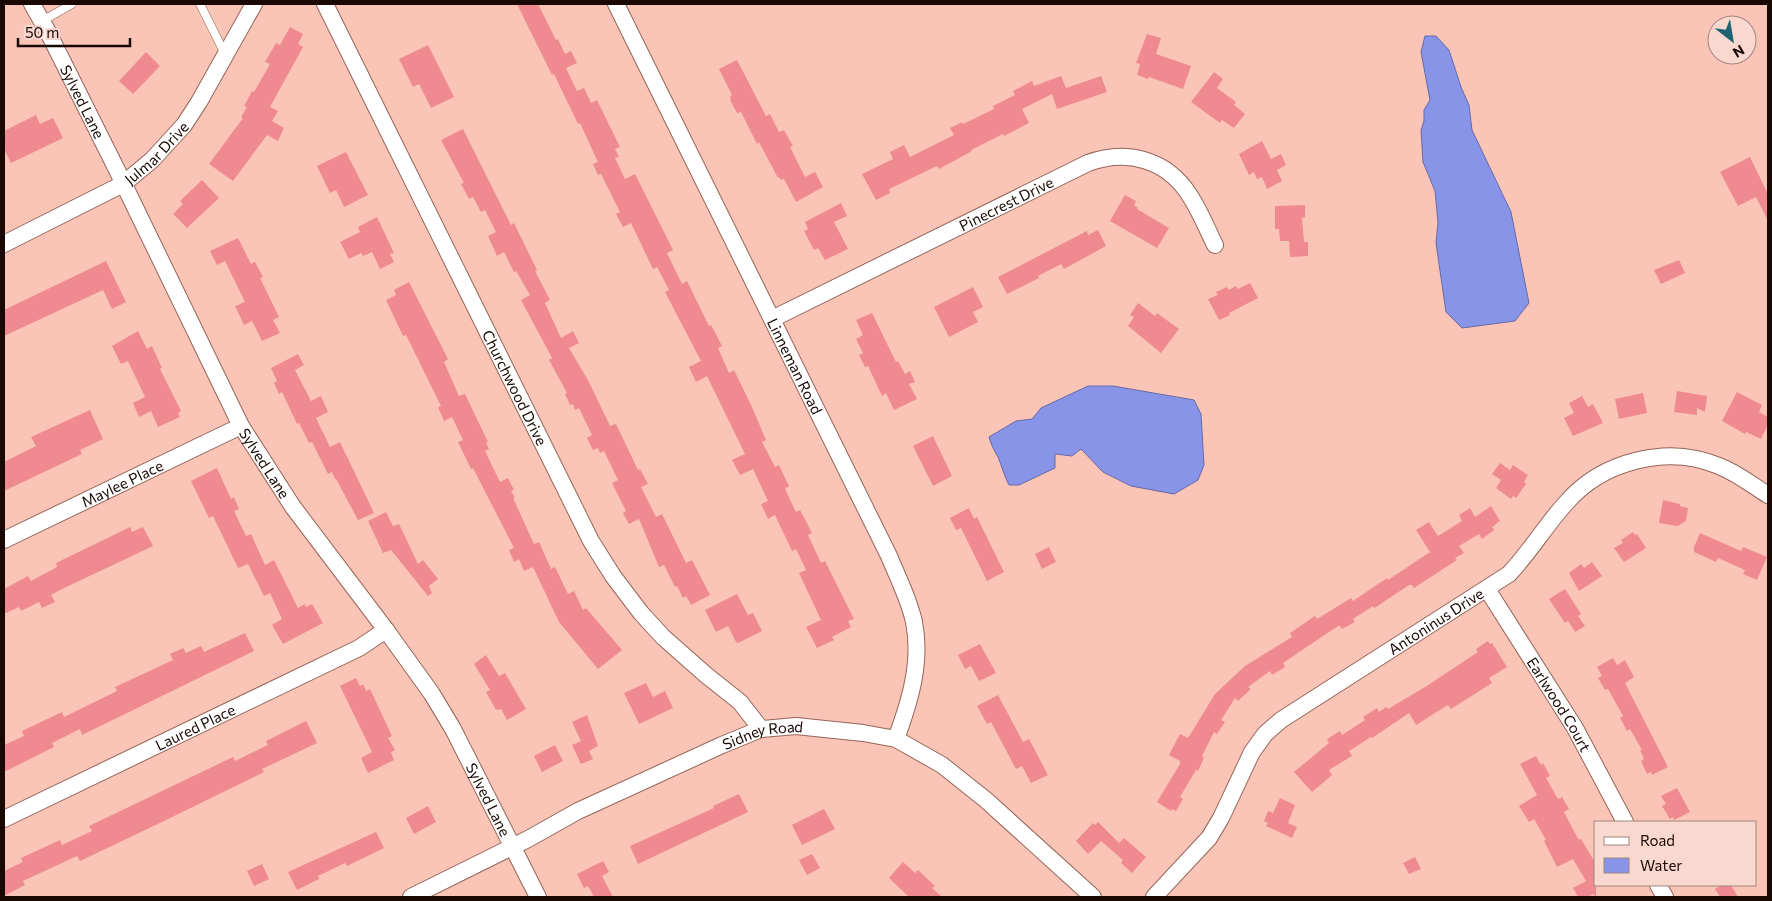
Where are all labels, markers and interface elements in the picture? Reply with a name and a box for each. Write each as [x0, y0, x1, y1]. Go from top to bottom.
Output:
scale bar [18, 15, 130, 47]
north arrow [1707, 15, 1757, 65]
text: 50 m [25, 23, 59, 41]
text: N [1730, 42, 1748, 62]
street label: Sylved Lane [57, 62, 109, 141]
street label: Julmar Drive [121, 117, 192, 188]
street label: Pinecrest Drive [956, 173, 1056, 234]
street label: Linneman Road [764, 315, 826, 417]
street label: Churchwood Drive [479, 327, 551, 448]
street label: Sylved Lane [236, 425, 294, 502]
street label: Maylee Place [78, 456, 166, 511]
street label: Antoninus Drive [1385, 584, 1487, 658]
street label: Earlwood Court [1523, 654, 1595, 755]
street label: Laured Place [152, 700, 238, 754]
street label: Sidney Road [720, 717, 804, 753]
street label: Sylved Lane [463, 760, 515, 839]
legend [1594, 821, 1757, 886]
text: Road [1640, 831, 1675, 849]
text: Water [1640, 856, 1682, 874]

